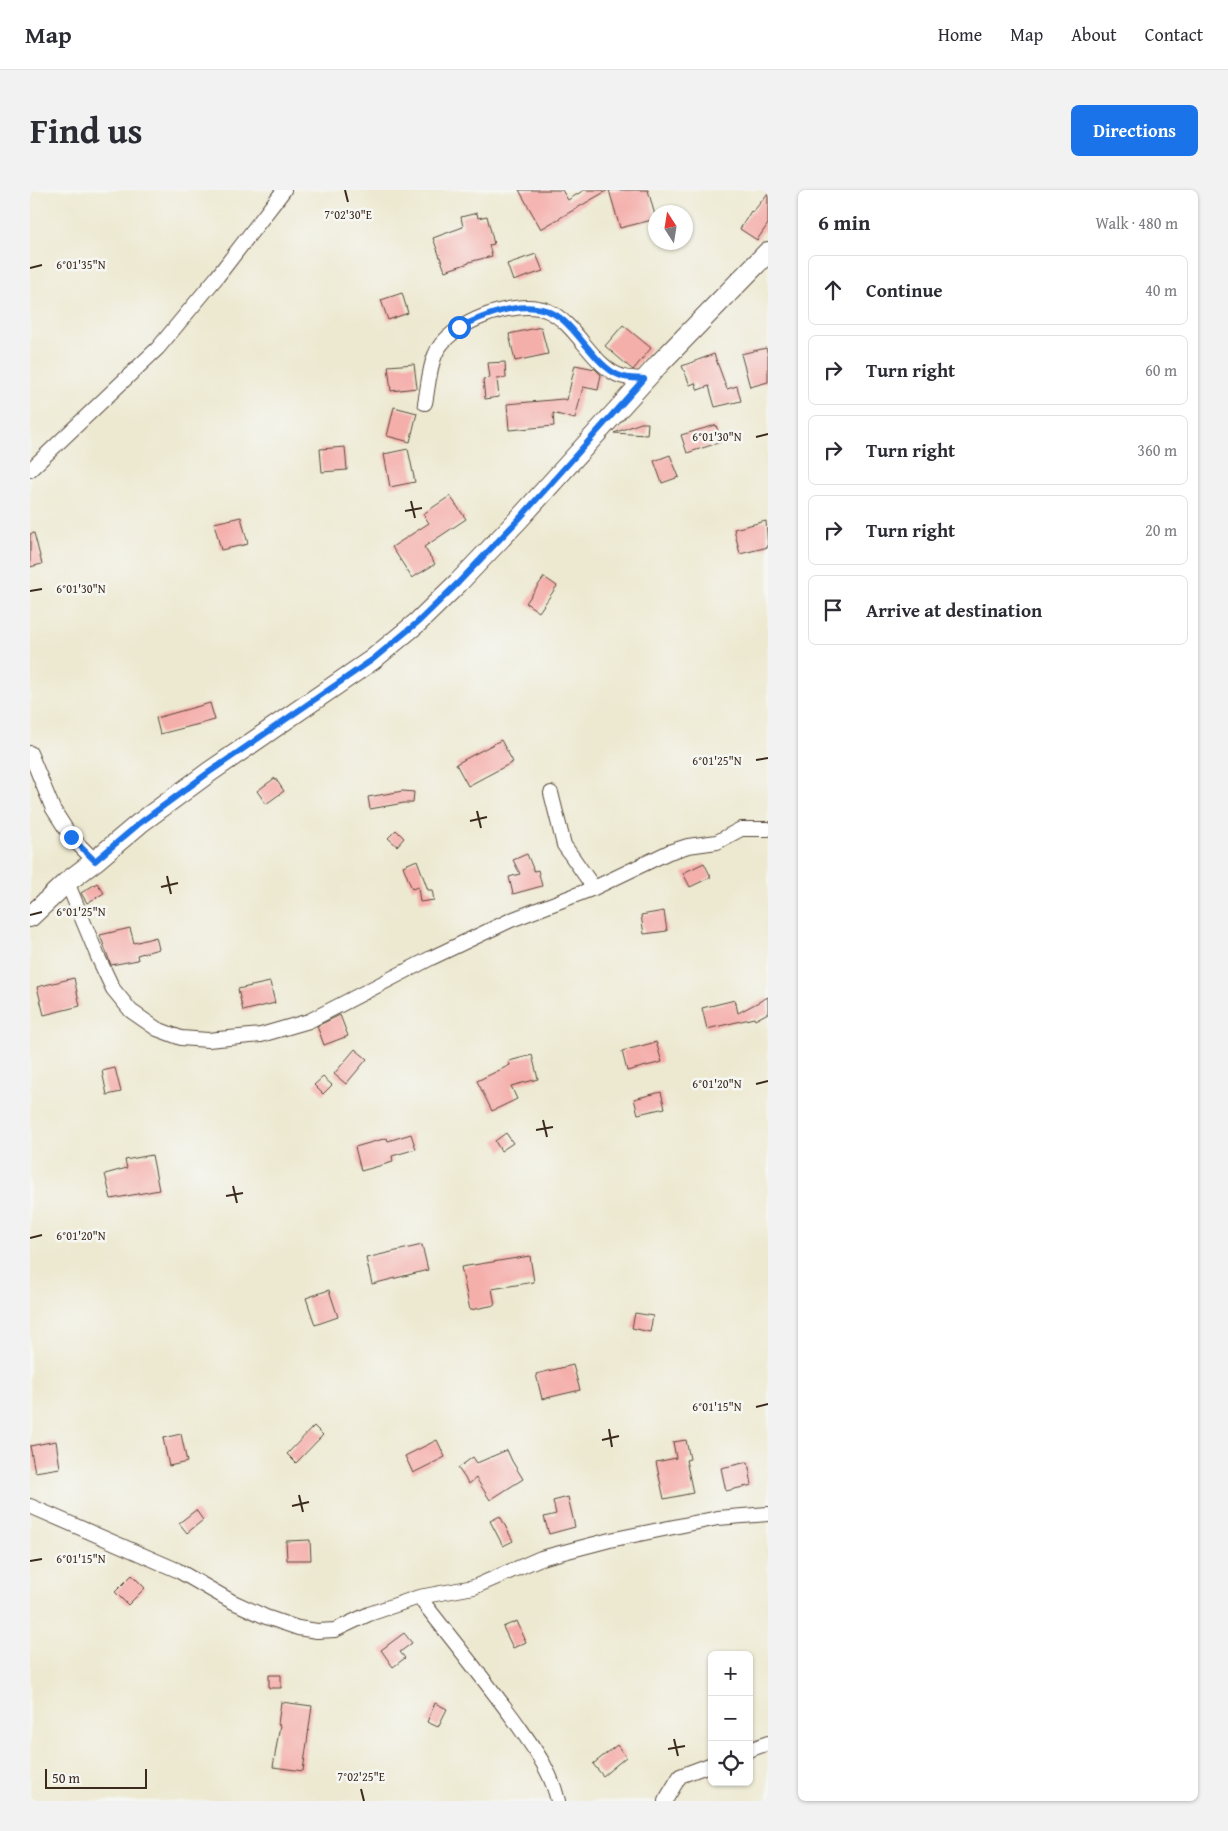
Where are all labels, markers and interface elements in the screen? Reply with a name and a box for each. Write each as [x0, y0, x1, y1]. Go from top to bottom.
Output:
text: Map [25, 17, 72, 52]
text: Home [938, 21, 982, 48]
text: Map [1010, 21, 1043, 48]
text: About [1071, 21, 1117, 48]
text: Contact [1145, 21, 1203, 48]
text: Find us [30, 105, 143, 156]
button: Directions [1071, 105, 1198, 156]
north arrow [648, 205, 693, 250]
text: 7°02'30"E [324, 206, 372, 223]
text: 6 min [818, 207, 870, 238]
text: Walk · 480 m [1095, 211, 1178, 235]
text: 6°01'35"N [56, 256, 106, 273]
icon: ahead [819, 276, 847, 304]
text: Continue [866, 276, 943, 304]
text: 40 m [1145, 278, 1177, 302]
route start [448, 316, 471, 339]
icon: right [819, 356, 847, 384]
text: Turn right [866, 356, 955, 384]
text: 60 m [1145, 358, 1177, 382]
text: 6°01'30"N [692, 428, 742, 445]
icon: right [819, 436, 847, 464]
text: Turn right [866, 436, 955, 464]
text: 360 m [1137, 438, 1177, 462]
icon: right [819, 516, 847, 544]
text: Turn right [866, 516, 955, 544]
text: 20 m [1145, 518, 1177, 542]
text: 6°01'30"N [56, 580, 106, 597]
icon: arrive [819, 596, 847, 624]
text: Arrive at destination [866, 596, 1042, 624]
text: 6°01'25"N [692, 752, 742, 769]
route end [60, 826, 83, 849]
text: 6°01'25"N [56, 903, 106, 920]
text: 6°01'20"N [692, 1075, 742, 1092]
text: 6°01'20"N [56, 1227, 106, 1244]
text: 6°01'15"N [692, 1398, 742, 1415]
text: 6°01'15"N [56, 1550, 106, 1567]
map controls [708, 1651, 753, 1786]
button: + [708, 1651, 753, 1696]
button: − [708, 1696, 753, 1741]
button: locate [708, 1741, 753, 1786]
scale bar [45, 1766, 148, 1789]
text: 50 m [52, 1768, 80, 1788]
text: 7°02'25"E [337, 1768, 385, 1785]

